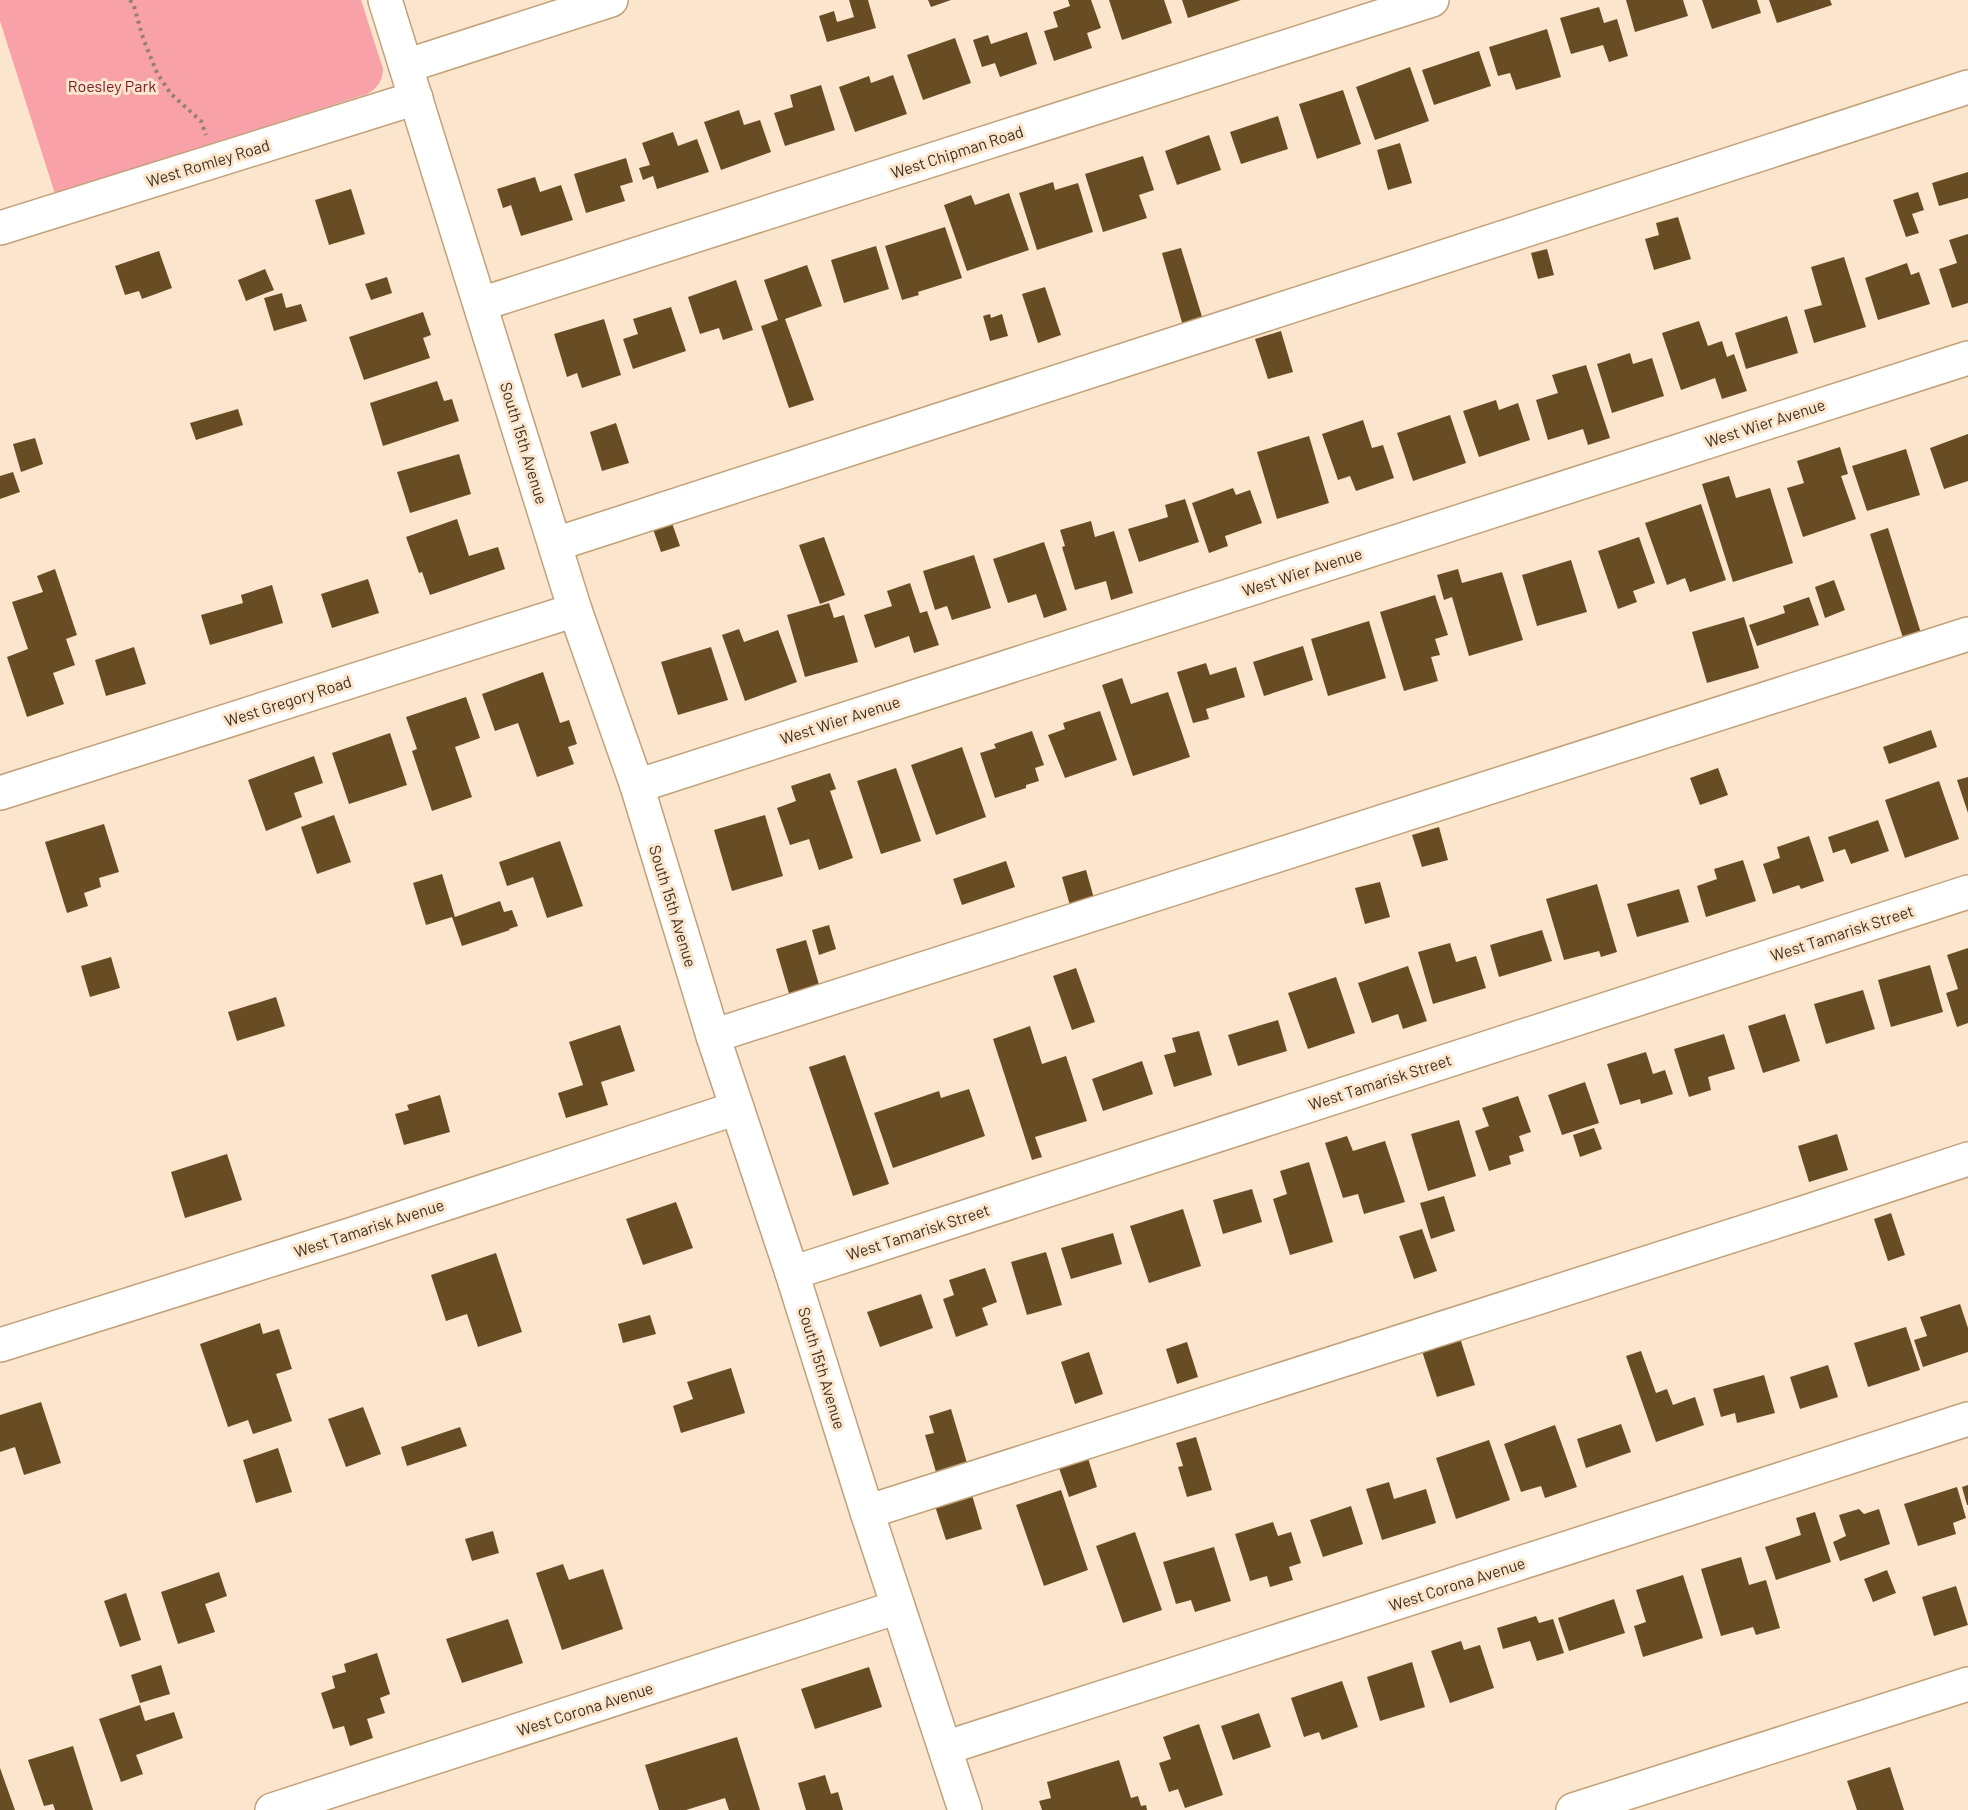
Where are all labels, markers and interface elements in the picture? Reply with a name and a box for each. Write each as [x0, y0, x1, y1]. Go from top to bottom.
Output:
park label: Roesley Park [68, 76, 156, 95]
street label: West Chipman Road [888, 121, 1026, 182]
street label: West Romley Road [144, 135, 272, 190]
street label: South 15th Avenue [497, 380, 552, 506]
street label: West Wier Avenue [1703, 394, 1827, 451]
street label: West Wier Avenue [1240, 543, 1364, 600]
street label: West Gregory Road [222, 671, 354, 730]
street label: West Wier Avenue [778, 691, 902, 748]
street label: South 15th Avenue [646, 843, 701, 969]
street label: West Tamarisk Street [1768, 900, 1916, 965]
street label: West Tamarisk Street [1306, 1049, 1454, 1114]
street label: West Tamarisk Avenue [292, 1194, 446, 1261]
street label: West Tamarisk Street [844, 1199, 992, 1264]
street label: South 15th Avenue [795, 1305, 850, 1431]
street label: West Corona Avenue [1386, 1553, 1527, 1615]
street label: West Corona Avenue [514, 1678, 655, 1740]

